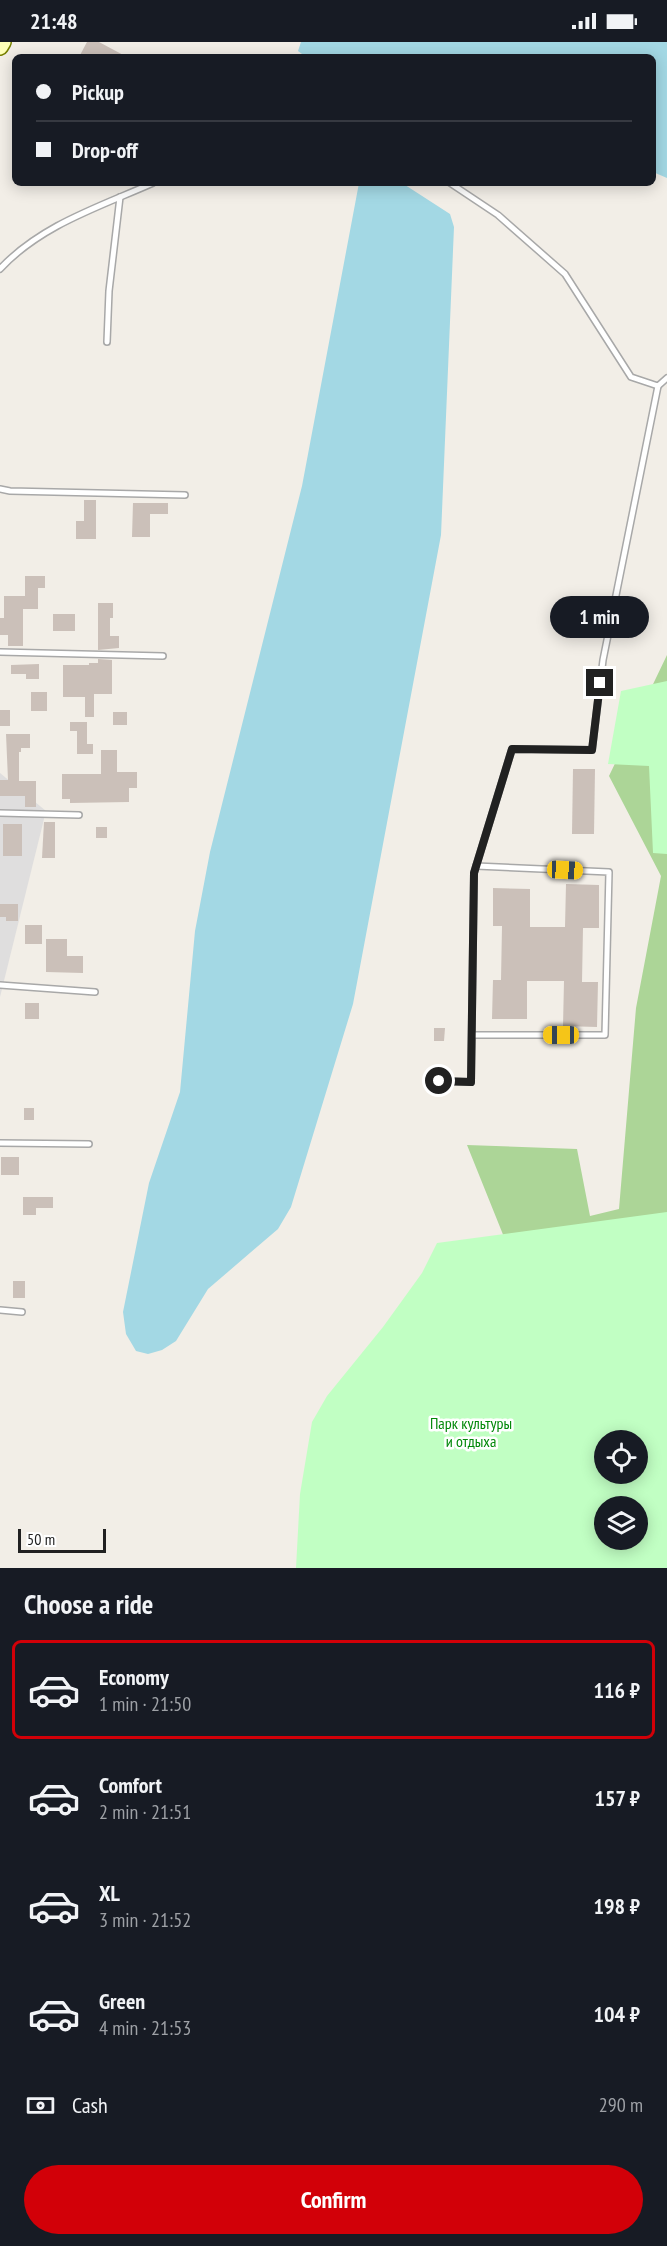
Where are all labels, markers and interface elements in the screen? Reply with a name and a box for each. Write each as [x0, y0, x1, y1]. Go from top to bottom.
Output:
text: 21:48 [30, 7, 78, 35]
text: Pickup [72, 78, 124, 106]
text: Drop-off [72, 136, 138, 164]
callout: 1 min [550, 596, 650, 638]
text: 1 min [579, 604, 620, 630]
route end [586, 669, 613, 696]
car [547, 860, 583, 880]
car [543, 1026, 579, 1044]
route start [425, 1067, 452, 1094]
park label: Парк культуры и отдыха [430, 1413, 512, 1451]
map controls [594, 1430, 648, 1550]
button: locate [594, 1430, 648, 1484]
button: layers [594, 1496, 648, 1550]
scale bar [18, 1526, 106, 1554]
text: 50 m [27, 1529, 55, 1549]
text: Choose a ride [24, 1587, 153, 1621]
icon: car [27, 1663, 81, 1717]
text: Economy [99, 1663, 169, 1691]
text: 116 ₽ [593, 1676, 640, 1704]
text: 1 min · 21:50 [99, 1691, 191, 1717]
icon: car [27, 1771, 81, 1825]
text: Comfort [99, 1771, 162, 1799]
text: 157 ₽ [594, 1784, 640, 1812]
text: 2 min · 21:51 [99, 1799, 191, 1825]
icon: car [27, 1879, 81, 1933]
text: XL [99, 1879, 120, 1907]
text: 198 ₽ [593, 1892, 640, 1920]
text: 3 min · 21:52 [99, 1907, 191, 1933]
icon: car [27, 1987, 81, 2041]
text: Green [99, 1987, 145, 2015]
text: 104 ₽ [593, 2000, 640, 2028]
text: 4 min · 21:53 [99, 2015, 191, 2041]
icon: cash [24, 2089, 57, 2122]
text: Cash [72, 2091, 108, 2119]
text: 290 m [599, 2092, 643, 2118]
button: Confirm [24, 2165, 643, 2234]

